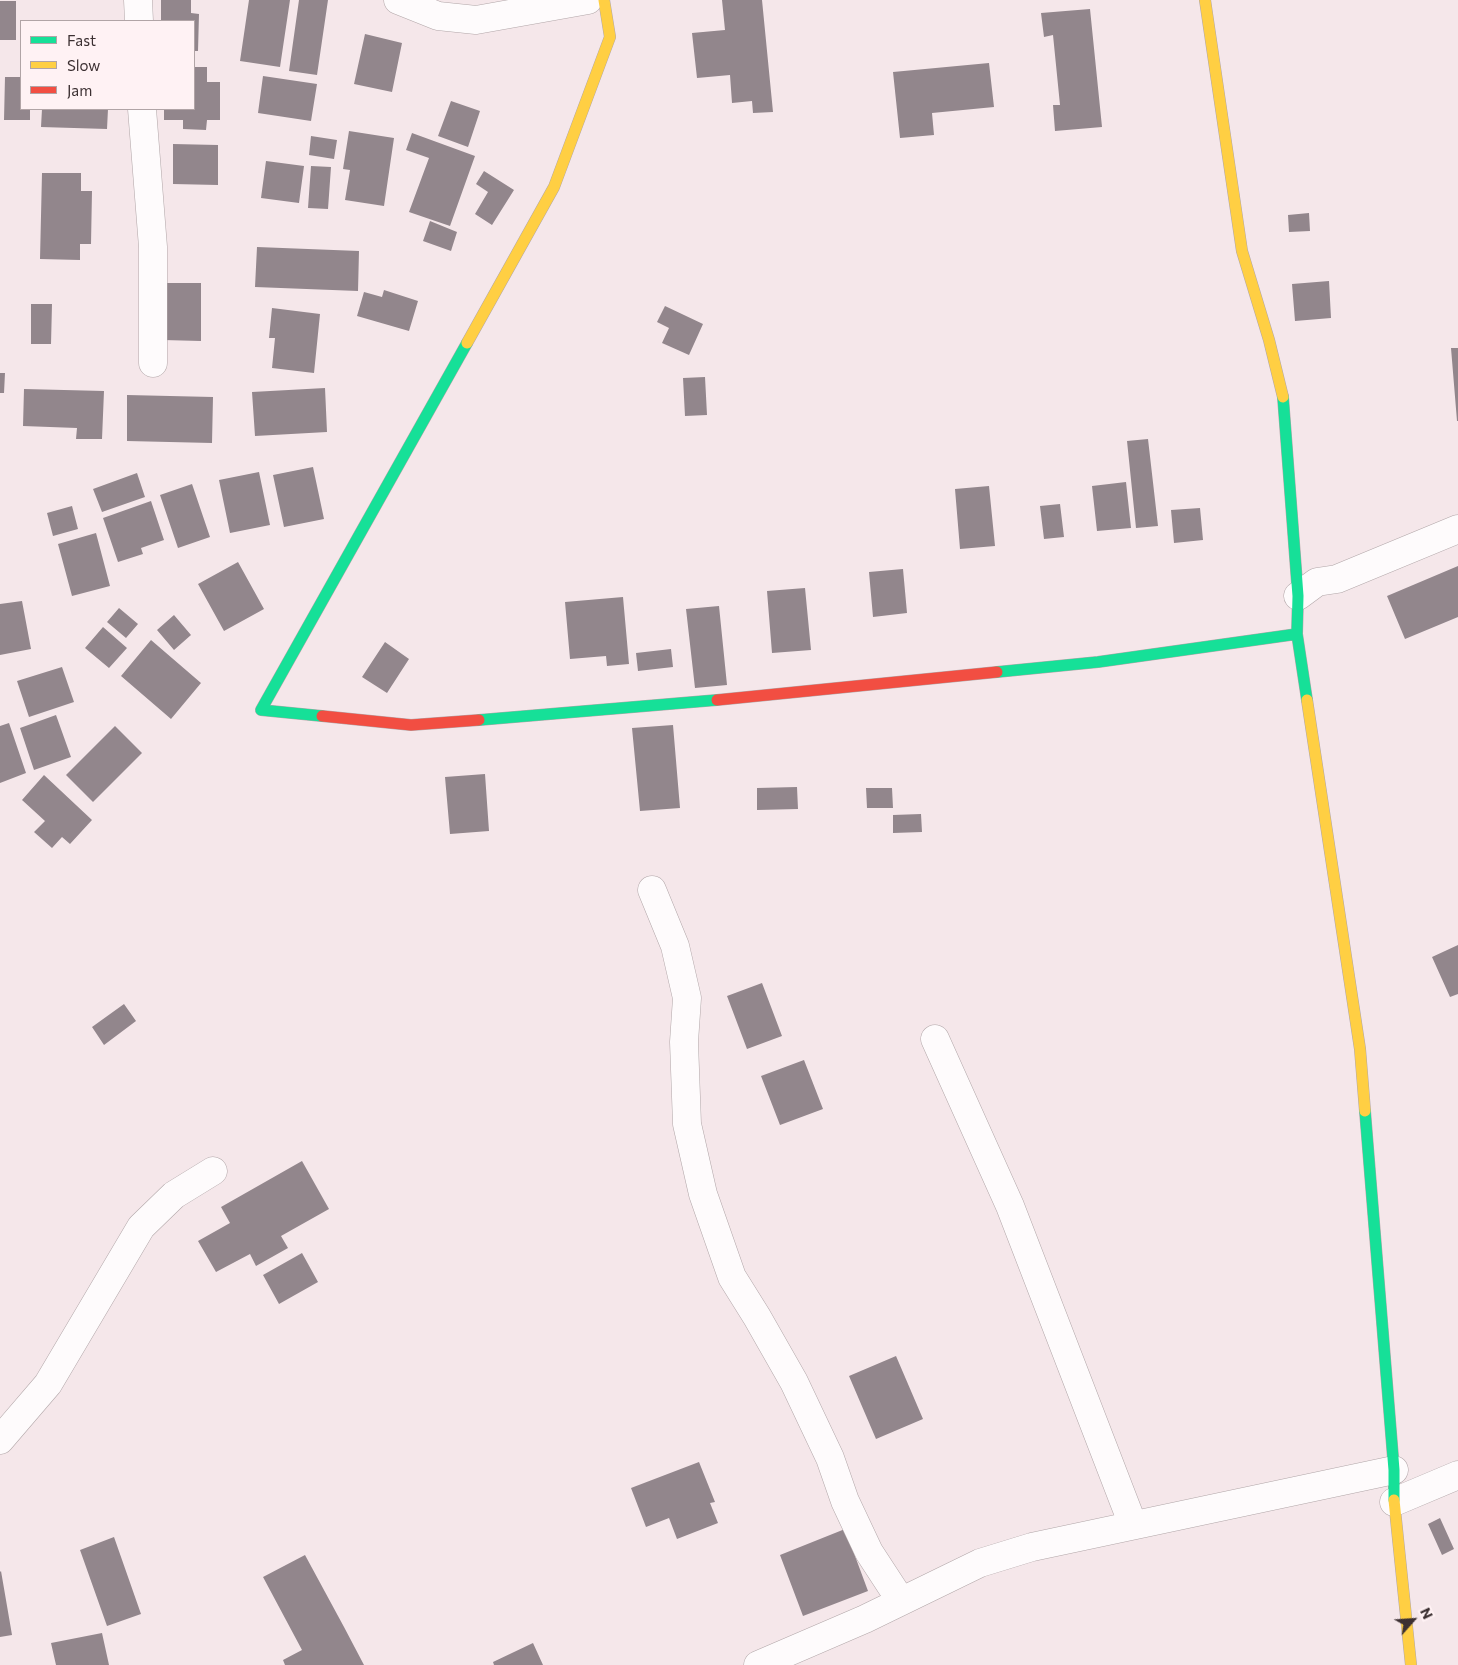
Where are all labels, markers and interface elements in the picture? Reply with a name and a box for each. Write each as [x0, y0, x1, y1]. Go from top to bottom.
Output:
legend [20, 20, 195, 110]
text: Fast [67, 31, 96, 49]
text: Slow [67, 56, 100, 74]
text: Jam [67, 81, 92, 99]
north arrow [1388, 1595, 1438, 1645]
text: N [1417, 1605, 1437, 1622]

